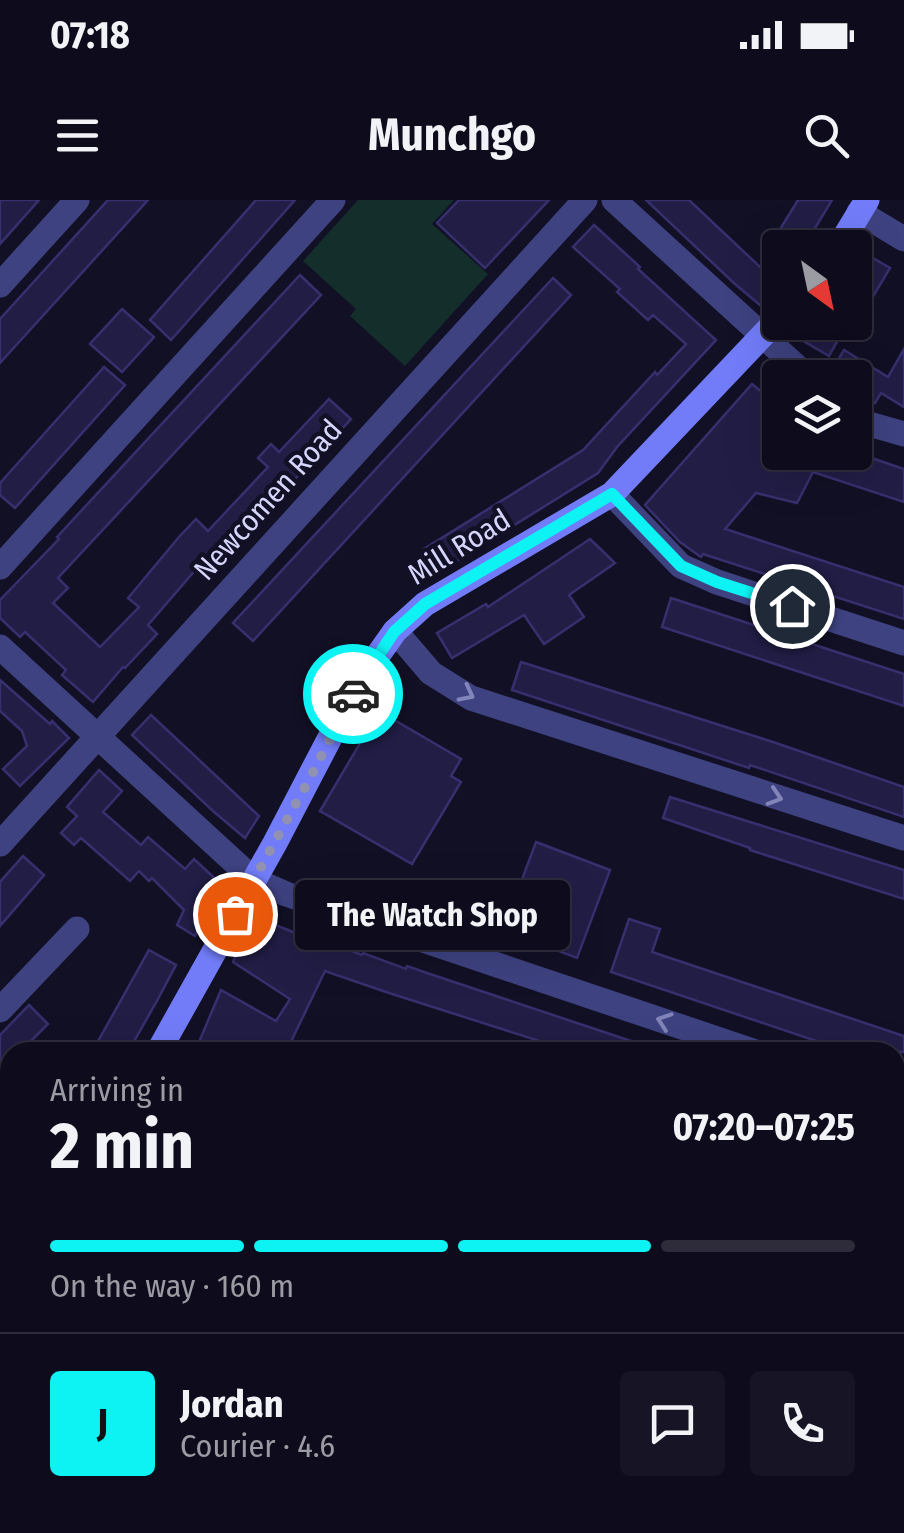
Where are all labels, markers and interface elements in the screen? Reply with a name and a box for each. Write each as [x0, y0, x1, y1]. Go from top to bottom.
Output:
text: 07:18 [50, 12, 130, 58]
icon: menu [50, 108, 105, 163]
text: Munchgo [368, 108, 536, 162]
icon: search [799, 108, 854, 163]
north arrow [762, 230, 872, 340]
map controls [762, 230, 872, 470]
button: layers [762, 360, 872, 470]
street label: Newcomen Road [186, 412, 350, 588]
street label: Mill Road [401, 502, 517, 592]
pin [750, 564, 835, 649]
icon: home [765, 579, 820, 634]
courier [303, 644, 403, 744]
icon: car [326, 667, 381, 722]
one-way arrow [457, 682, 475, 701]
one-way arrow [766, 785, 783, 805]
pin [193, 872, 278, 957]
callout: The Watch Shop [295, 879, 570, 949]
icon: bag [208, 887, 263, 942]
text: The Watch Shop [327, 896, 538, 934]
one-way arrow [656, 1013, 673, 1033]
text: Arriving in [50, 1071, 184, 1109]
text: 07:20–07:25 [672, 1104, 855, 1150]
text: 2 min [50, 1107, 194, 1185]
text: On the way · 160 m [50, 1267, 294, 1305]
button: chat [620, 1371, 725, 1476]
button: phone [750, 1371, 855, 1476]
text: Jordan [180, 1381, 284, 1427]
text: J [97, 1400, 108, 1446]
text: Courier · 4.6 [180, 1427, 335, 1465]

